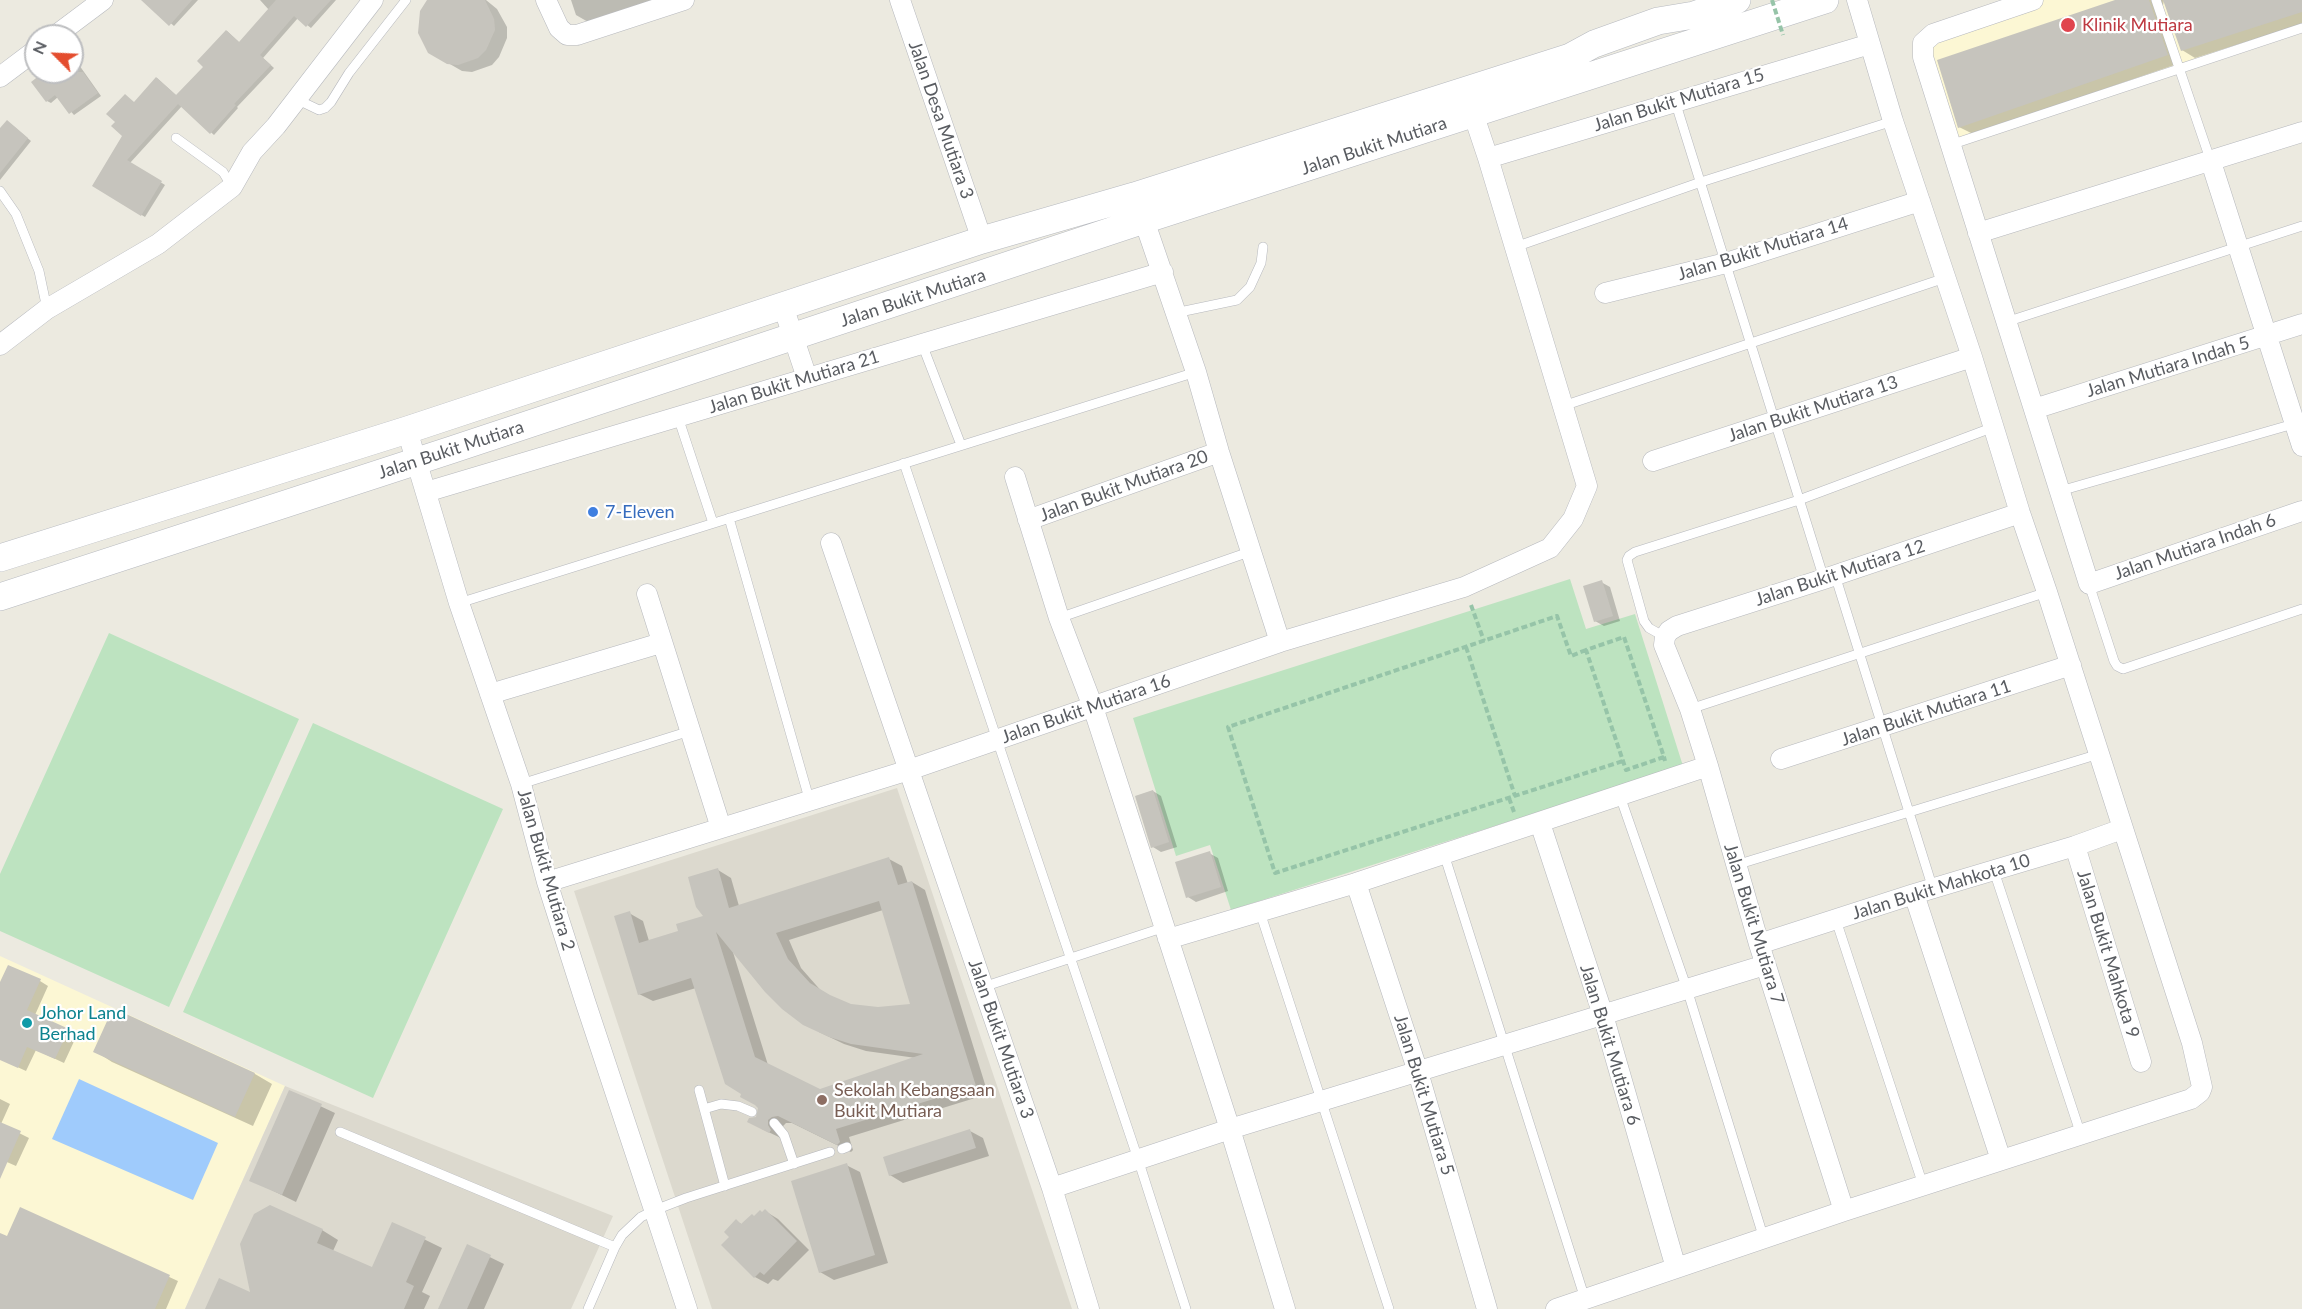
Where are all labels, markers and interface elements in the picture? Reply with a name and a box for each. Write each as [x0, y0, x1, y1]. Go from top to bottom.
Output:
place label: Klinik Mutiara [2082, 14, 2193, 36]
marker: Klinik Mutiara [2059, 16, 2077, 34]
north arrow [24, 24, 84, 84]
text: N [28, 38, 50, 57]
street label: Jalan Desa Mutiara 3 [904, 38, 978, 202]
street label: Jalan Bukit Mutiara 15 [1591, 64, 1767, 136]
street label: Jalan Bukit Mutiara [1298, 112, 1450, 180]
street label: Jalan Bukit Mutiara 14 [1675, 213, 1851, 285]
street label: Jalan Bukit Mutiara [837, 264, 989, 332]
street label: Jalan Mutiara Indah 5 [2084, 332, 2252, 402]
street label: Jalan Bukit Mutiara 21 [706, 346, 882, 418]
street label: Jalan Bukit Mutiara 13 [1725, 371, 1901, 447]
street label: Jalan Bukit Mutiara [375, 416, 527, 484]
street label: Jalan Bukit Mutiara 20 [1037, 445, 1211, 527]
place label: 7-Eleven [605, 501, 675, 523]
marker: 7-Eleven [586, 505, 600, 519]
street label: Jalan Mutiara Indah 6 [2111, 509, 2279, 585]
street label: Jalan Bukit Mutiara 12 [1752, 535, 1928, 611]
street label: Jalan Bukit Mutiara 16 [999, 670, 1173, 748]
street label: Jalan Bukit Mutiara 11 [1838, 675, 2014, 751]
street label: Jalan Bukit Mutiara 2 [513, 787, 579, 953]
street label: Jalan Bukit Mutiara 7 [1719, 841, 1789, 1007]
street label: Jalan Bukit Mahkota 10 [1849, 850, 2033, 924]
street label: Jalan Bukit Mahkota 9 [2072, 867, 2144, 1041]
street label: Jalan Bukit Mutiara 3 [964, 957, 1038, 1121]
street label: Jalan Bukit Mutiara 6 [1575, 962, 1645, 1128]
place label: Johor Land Berhad [39, 1002, 126, 1044]
street label: Jalan Bukit Mutiara 5 [1389, 1012, 1459, 1178]
marker: Johor Land Berhad [20, 1016, 34, 1030]
place label: Sekolah Kebangsaan Bukit Mutiara [834, 1079, 995, 1122]
marker: Sekolah Kebangsaan Bukit Mutiara [815, 1093, 829, 1107]

